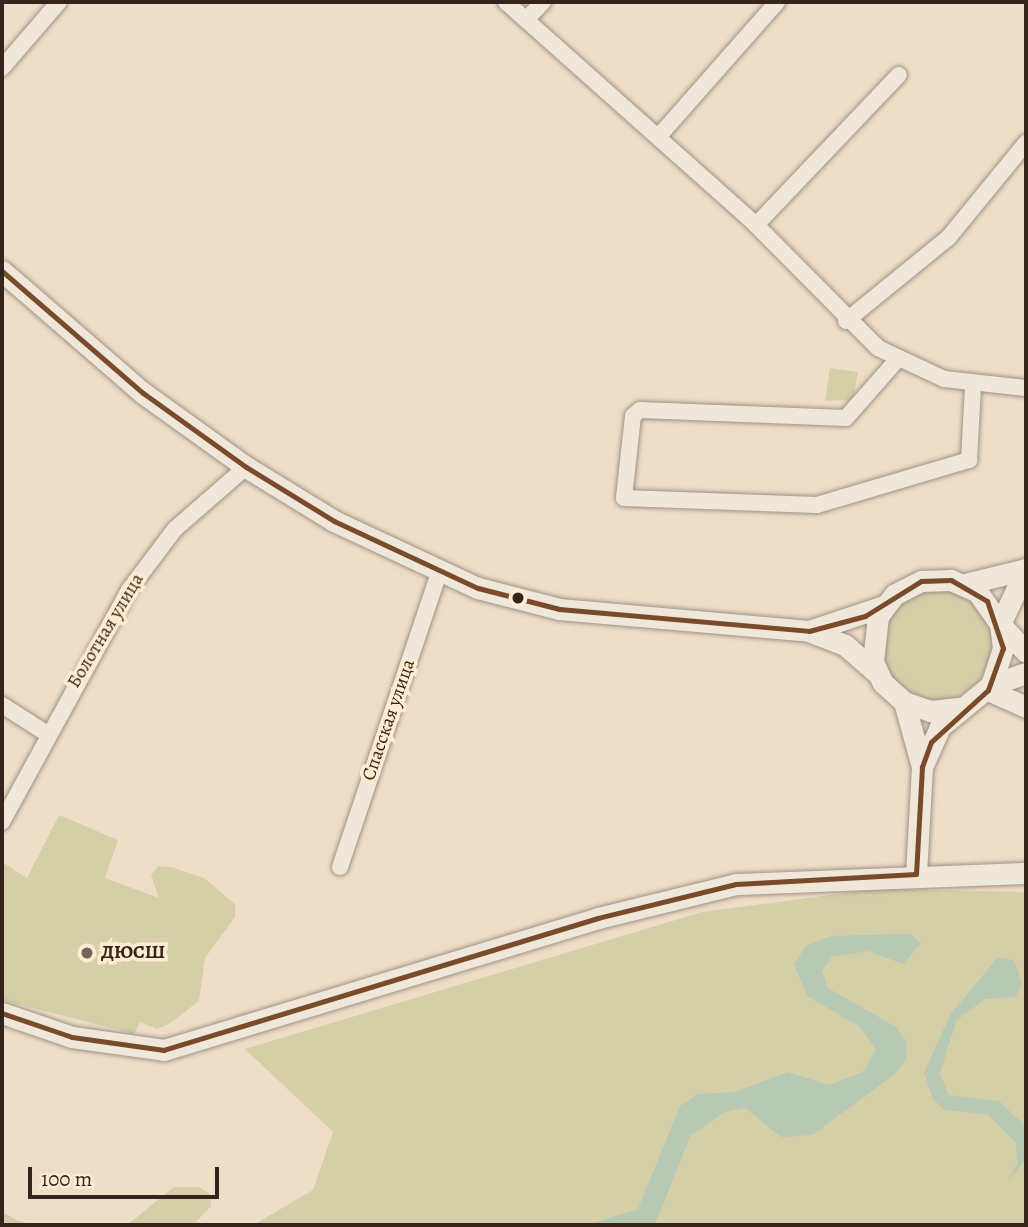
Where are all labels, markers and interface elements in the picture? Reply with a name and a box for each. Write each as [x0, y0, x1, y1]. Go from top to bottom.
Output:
street label: Болотная улица [63, 570, 149, 692]
unlabelled marker [511, 591, 525, 605]
street label: Спасская улица [358, 656, 420, 784]
place label: ДЮСШ [101, 942, 165, 964]
marker: ДЮСШ [79, 945, 95, 961]
scale bar [32, 1154, 222, 1198]
text: 100 m [41, 1165, 92, 1193]

